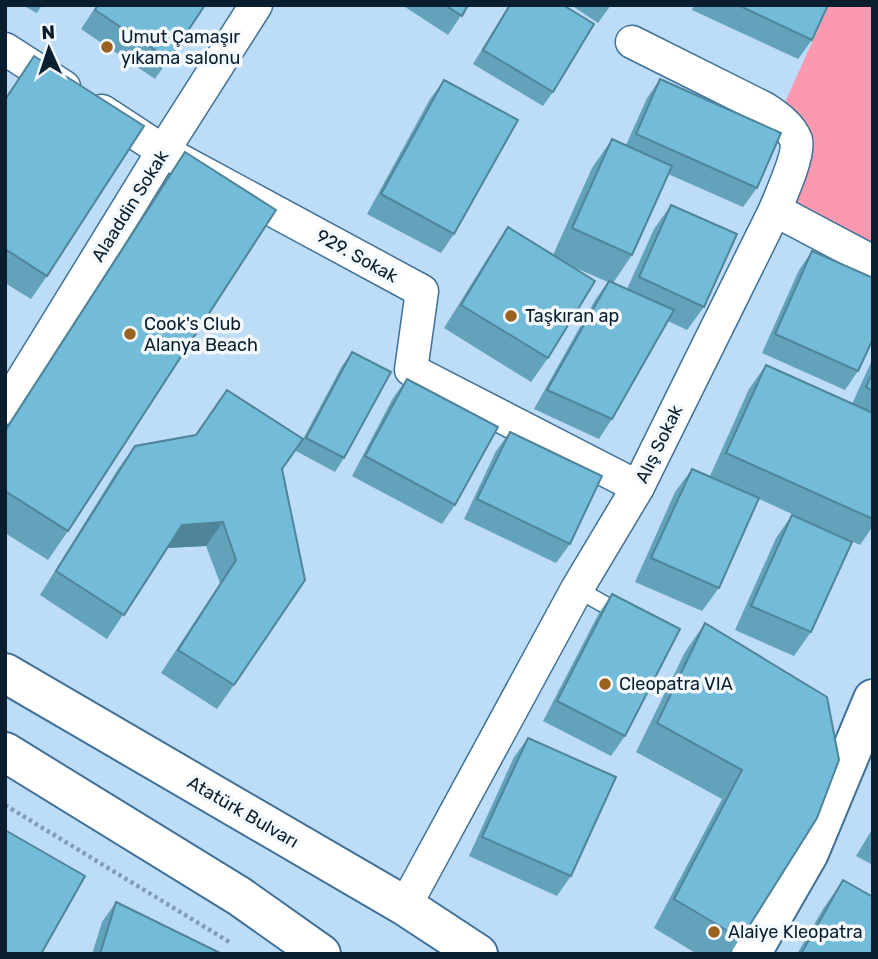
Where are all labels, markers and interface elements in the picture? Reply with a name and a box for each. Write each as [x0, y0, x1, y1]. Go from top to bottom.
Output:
north arrow [14, 14, 84, 84]
text: N [41, 21, 56, 44]
place label: Umut Çamaşır yıkama salonu [121, 26, 240, 69]
marker: Umut Çamaşır yıkama salonu [99, 39, 115, 55]
street label: Alaaddin Sokak [87, 146, 173, 266]
street label: 929. Sokak [313, 225, 402, 288]
place label: Taşkıran ap [525, 305, 619, 327]
marker: Taşkıran ap [503, 308, 519, 324]
place label: Cook's Club Alanya Beach [144, 313, 258, 356]
marker: Cook's Club Alanya Beach [122, 326, 138, 342]
street label: Alış Sokak [631, 401, 688, 487]
place label: Cleopatra VIA [619, 673, 733, 695]
marker: Cleopatra VIA [597, 676, 613, 692]
street label: Atatürk Bulvarı [184, 771, 302, 853]
place label: Alaiye Kleopatra [728, 921, 863, 943]
marker: Alaiye Kleopatra [706, 924, 722, 940]

